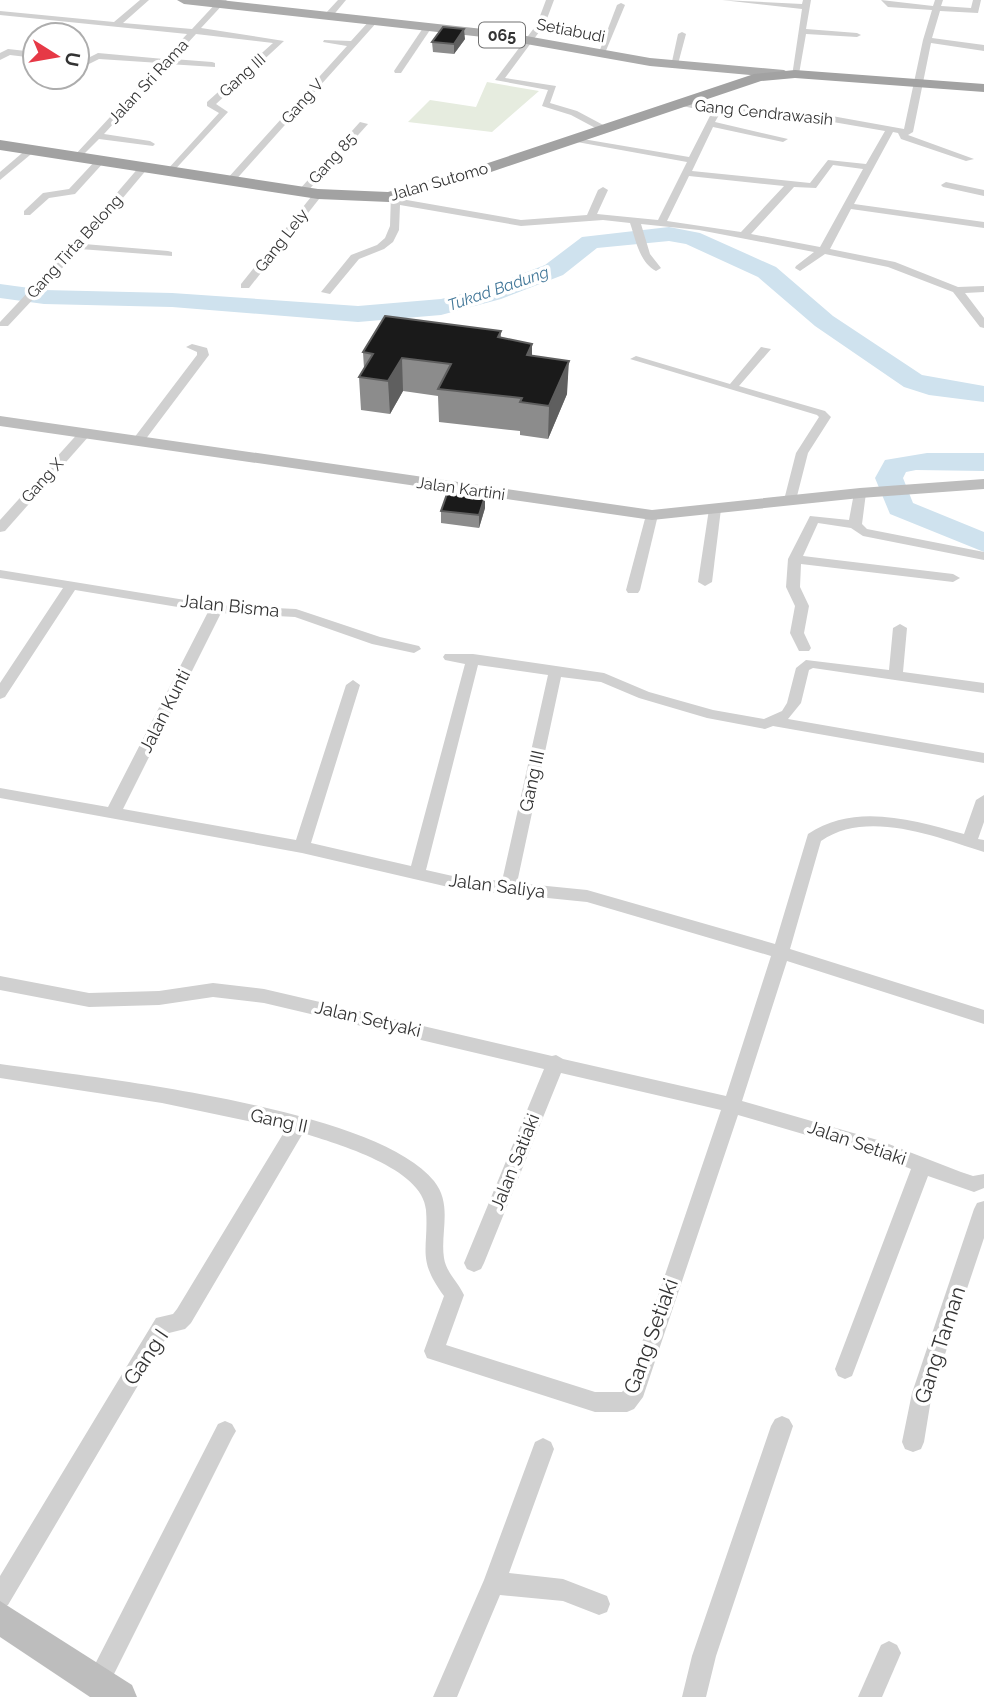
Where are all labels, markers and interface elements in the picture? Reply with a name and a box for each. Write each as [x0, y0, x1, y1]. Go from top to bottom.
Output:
street label: Setiabudi [535, 15, 607, 46]
north arrow [21, 21, 91, 91]
road number: 065 [479, 22, 525, 48]
street label: Jalan Sri Rama [105, 35, 192, 127]
text: U [61, 50, 85, 68]
street label: Gang III [215, 50, 269, 101]
street label: Gang V [277, 75, 328, 128]
street label: Gang Cendrawasih [694, 96, 834, 129]
street label: Gang 85 [305, 129, 360, 188]
street label: Jalan Sutomo [388, 158, 490, 205]
street label: Gang Tirta Belong [23, 190, 126, 302]
street label: Gang Lely [251, 205, 312, 276]
water label: Tukad Badung [445, 262, 552, 315]
street label: Gang X [17, 453, 68, 507]
street label: Jalan Kartini [416, 473, 506, 504]
street label: Jalan Bisma [180, 590, 280, 621]
street label: Jalan Kunti [135, 666, 194, 756]
street label: Gang III [515, 748, 548, 814]
street label: Jalan Saliya [448, 869, 546, 902]
street label: Jalan Setyaki [313, 996, 423, 1041]
street label: Gang II [249, 1104, 310, 1137]
street label: Jalan Satiaki [486, 1111, 543, 1213]
street label: Jalan Setiaki [805, 1116, 909, 1169]
street label: Gang Setiaki [618, 1275, 683, 1397]
street label: Gang Taman [909, 1283, 970, 1406]
street label: Gang I [118, 1324, 173, 1390]

